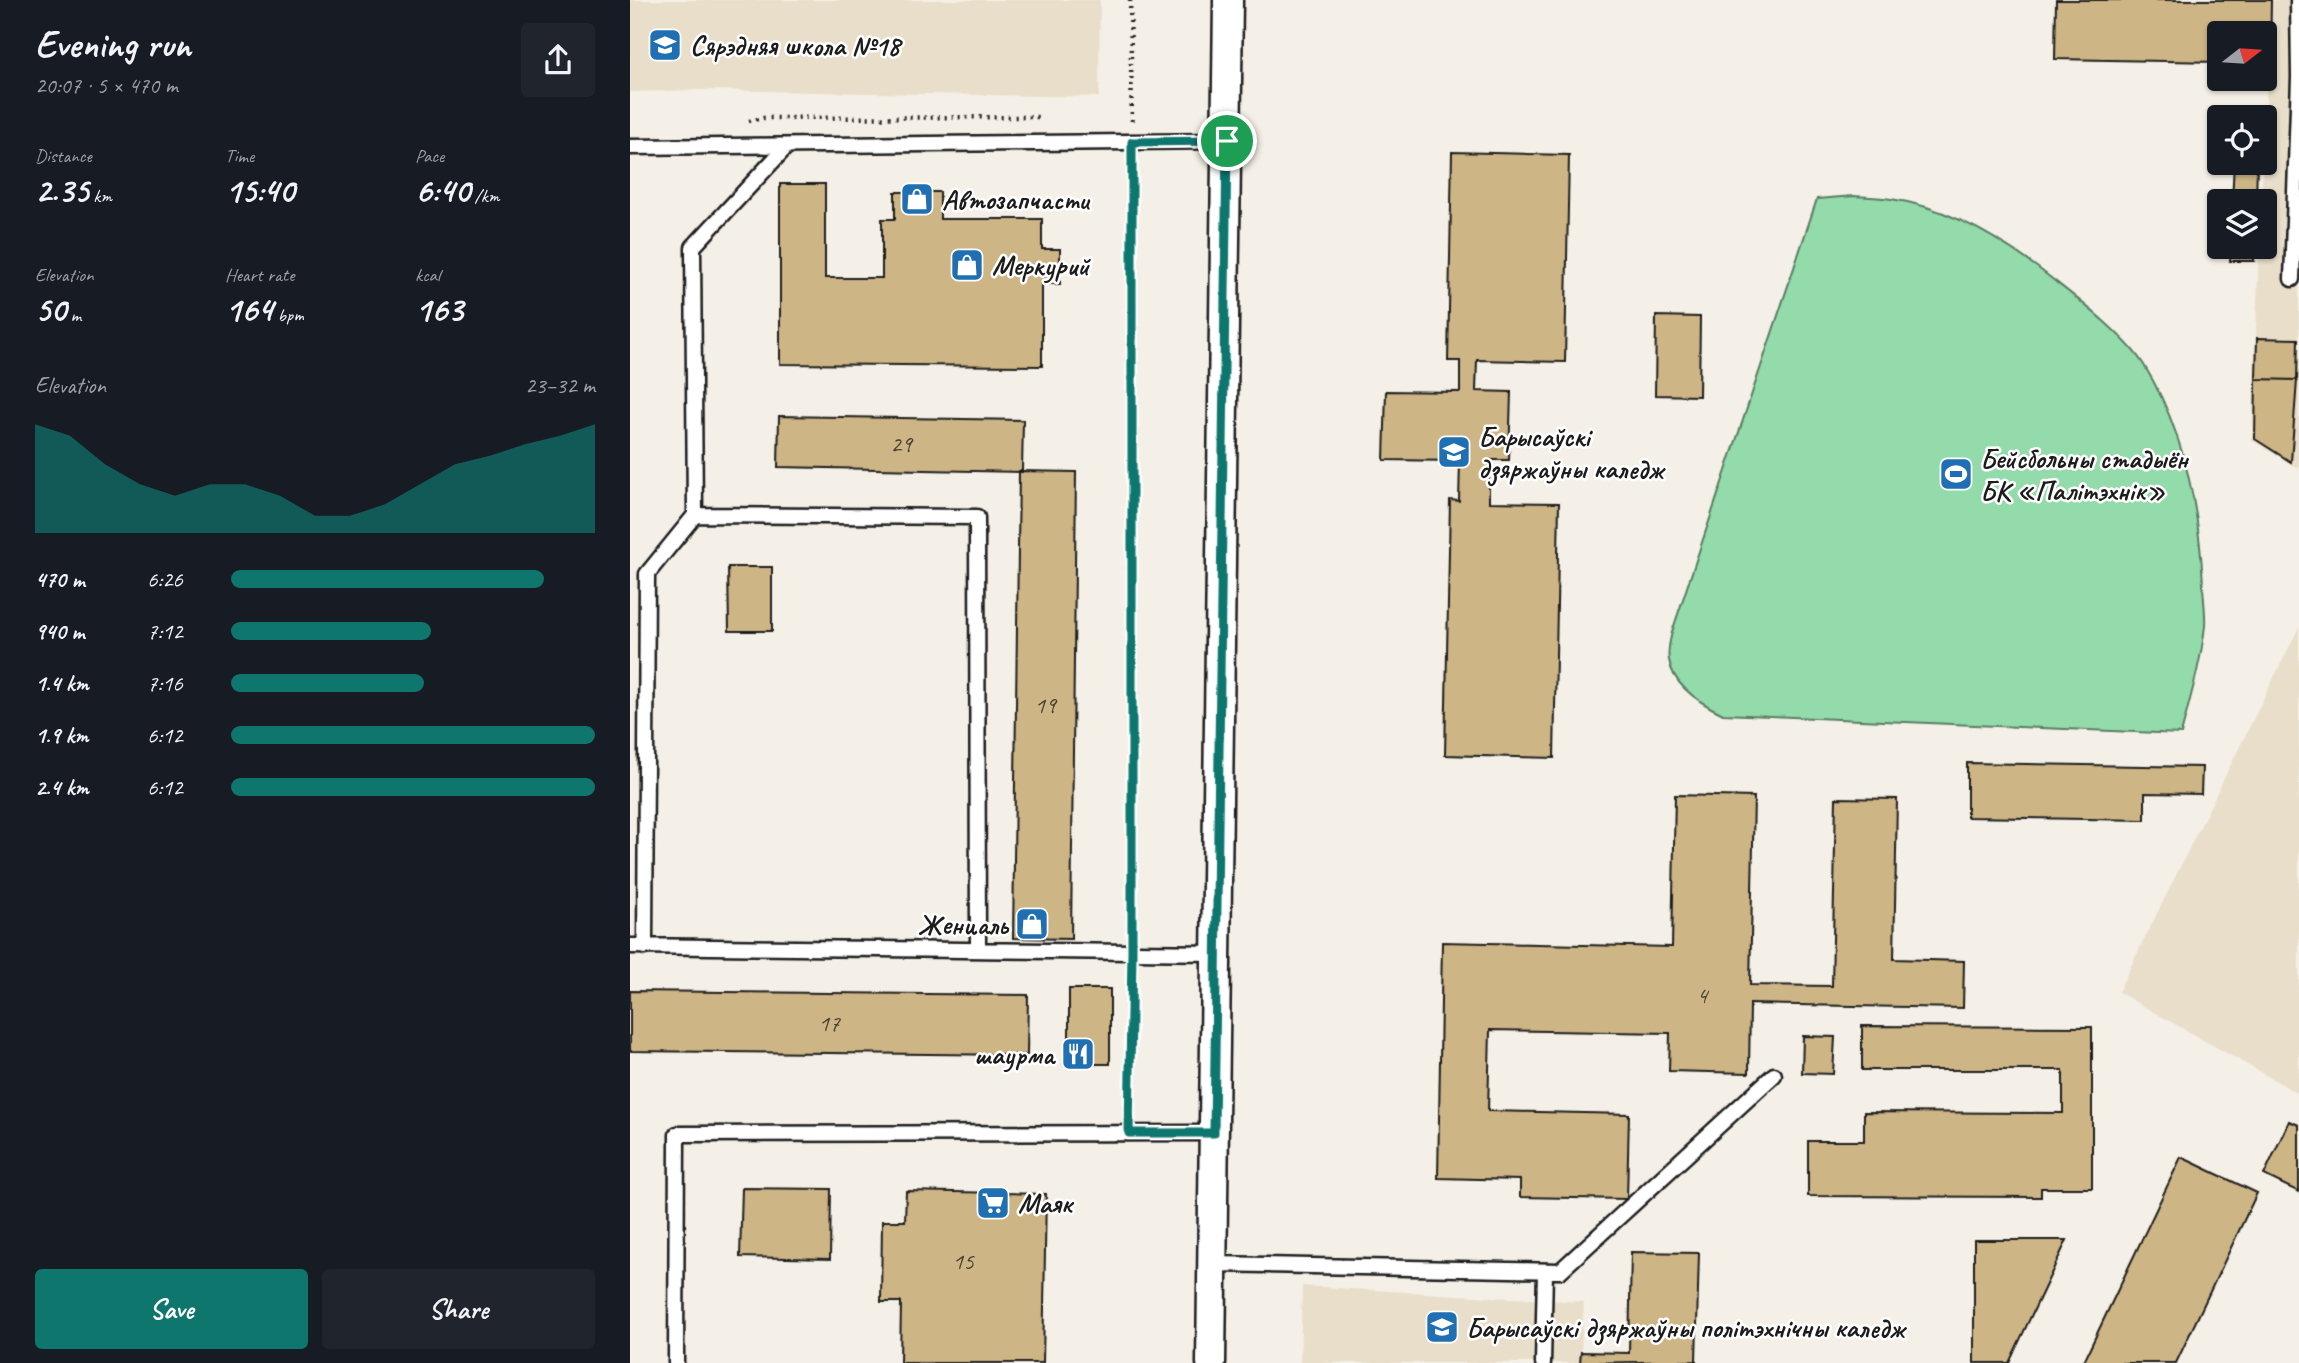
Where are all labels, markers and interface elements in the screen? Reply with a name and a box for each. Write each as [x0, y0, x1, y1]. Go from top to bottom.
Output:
text: Evening run [35, 21, 191, 68]
north arrow [2207, 21, 2277, 91]
map controls [2207, 21, 2277, 259]
button: share [521, 23, 595, 97]
school or university icon: Сярэдняя школа №18 [646, 26, 684, 64]
place label: Сярэдняя школа №18 [690, 28, 903, 63]
text: 20:07 · 5 × 470 m [35, 71, 178, 100]
button: locate [2207, 105, 2277, 175]
pin [1197, 111, 1257, 171]
icon: arrive [1208, 122, 1246, 160]
text: Distance [35, 144, 92, 168]
text: Time [225, 144, 254, 168]
text: Pace [415, 144, 444, 168]
text: 2.35 [35, 168, 89, 213]
text: 15:40 [225, 168, 294, 213]
text: 6:40 [415, 168, 470, 213]
shop icon: Автозапчасти [898, 180, 936, 218]
place label: Автозапчасти [942, 182, 1091, 217]
text: km [89, 184, 112, 208]
text: /km [470, 184, 499, 208]
button: layers [2207, 189, 2277, 259]
shop icon: Меркурий [948, 246, 986, 284]
place label: Меркурий [992, 248, 1091, 284]
text: Elevation [35, 263, 93, 287]
text: Heart rate [225, 263, 294, 287]
text: kcal [415, 263, 440, 287]
text: 50 [35, 287, 66, 332]
text: 164 [225, 287, 273, 332]
text: 163 [415, 287, 463, 332]
text: m [66, 303, 81, 327]
text: bpm [273, 303, 304, 327]
text: Elevation [35, 371, 106, 400]
text: 23–32 m [525, 371, 595, 400]
place label: Барысаўскі дзяржаўны каледж [1478, 419, 1666, 487]
house number: 29 [890, 429, 914, 459]
school or university icon: Барысаўскі дзяржаўны каледж [1435, 433, 1473, 471]
place label: Бейсбольны стадыён БК «Палітэхнік» [1980, 441, 2190, 508]
sports icon: Бейсбольны стадыён БК «Палітэхнік» [1937, 455, 1975, 493]
text: 470 m [35, 565, 85, 594]
text: 6:26 [147, 565, 183, 594]
text: 940 m [35, 617, 84, 646]
text: 7:12 [147, 617, 183, 646]
text: 1.4 km [35, 669, 89, 698]
text: 7:16 [147, 669, 183, 698]
house number: 19 [1034, 690, 1058, 720]
text: 1.9 km [35, 721, 88, 750]
text: 6:12 [147, 721, 183, 750]
text: 2.4 km [35, 773, 89, 802]
text: 6:12 [147, 773, 183, 802]
shop icon: Жениаль [1013, 905, 1051, 943]
place label: Жениаль [918, 907, 1010, 942]
house number: 4 [1697, 980, 1710, 1010]
house number: 17 [818, 1008, 841, 1038]
restaurant icon: шаурма [1059, 1035, 1097, 1073]
place label: шаурма [974, 1037, 1057, 1073]
supermarket icon: Маяк [974, 1184, 1012, 1222]
place label: Маяк [1018, 1186, 1075, 1221]
house number: 15 [952, 1246, 975, 1276]
button: Save [35, 1269, 308, 1349]
button: Share [322, 1269, 595, 1349]
school or university icon: Барысаўскі дзяржаўны політэхнічны каледж [1423, 1308, 1461, 1346]
place label: Барысаўскі дзяржаўны політэхнічны каледж [1466, 1310, 1907, 1346]

